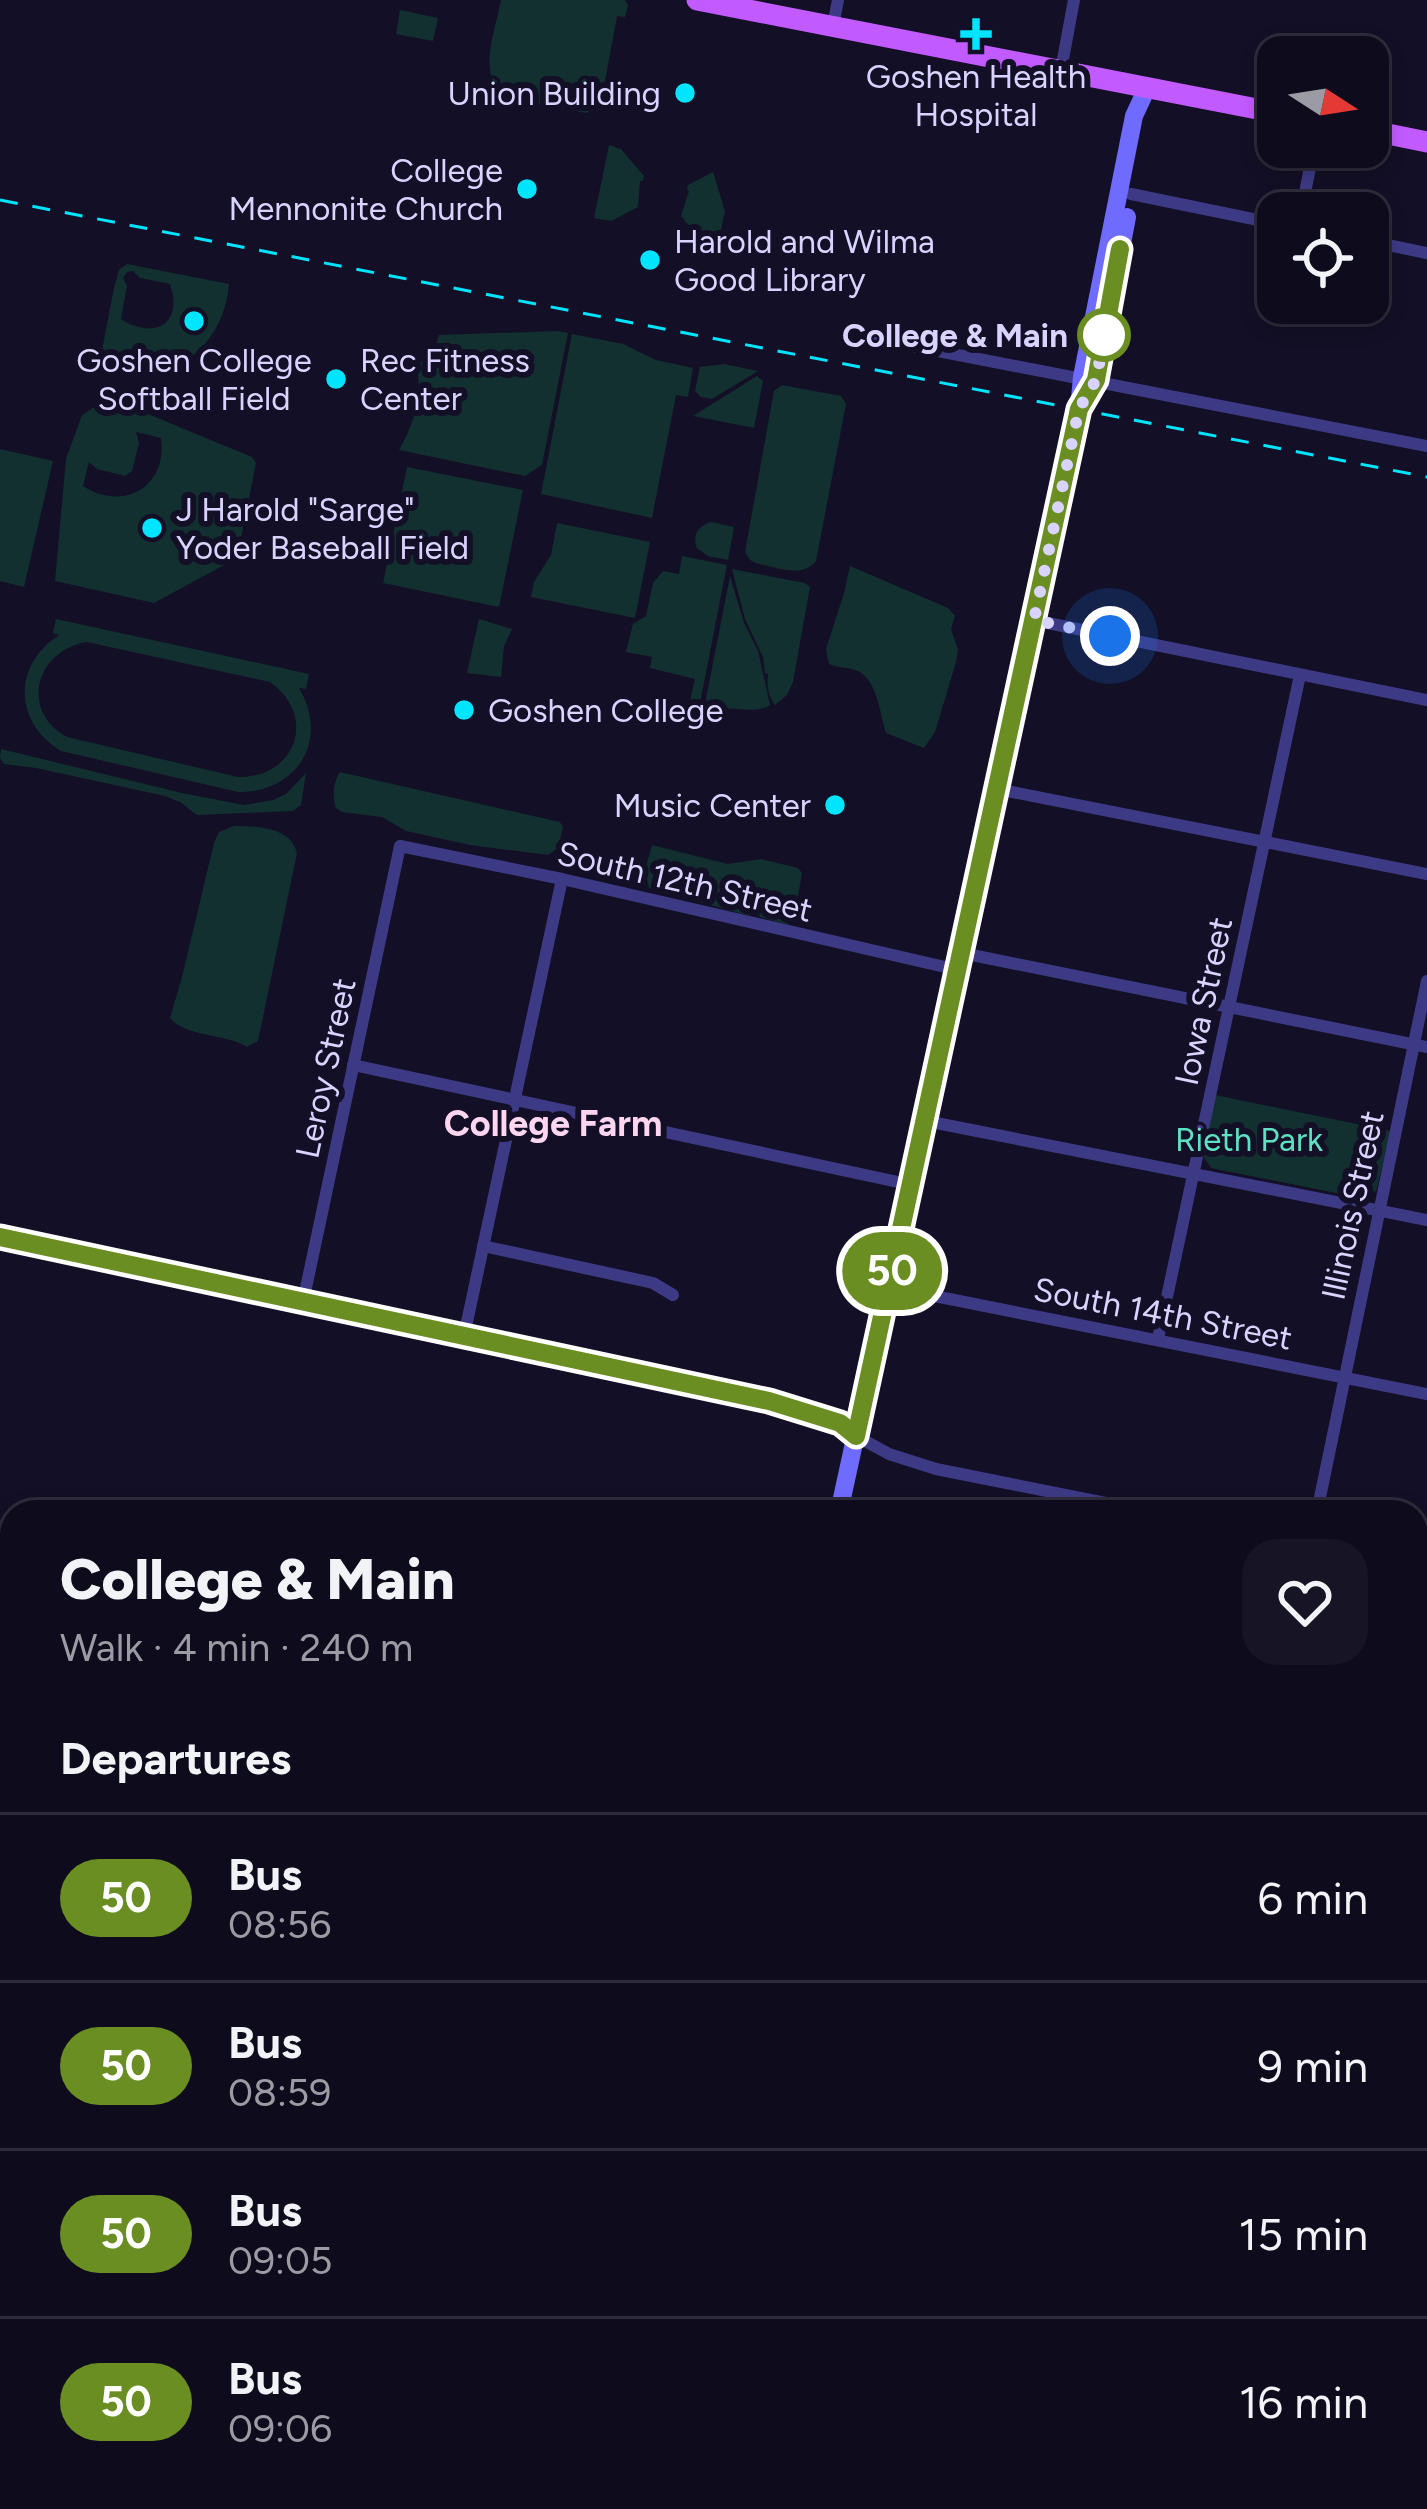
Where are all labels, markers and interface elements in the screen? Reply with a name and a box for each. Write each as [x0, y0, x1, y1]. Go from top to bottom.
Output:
marker: Goshen Health Hospital [960, 18, 992, 50]
north arrow [1257, 36, 1389, 168]
map controls [1257, 36, 1389, 324]
place label: Goshen Health Hospital [866, 57, 1086, 134]
place label: Union Building [448, 74, 661, 113]
marker: Union Building [672, 80, 698, 106]
place label: College Mennonite Church [228, 151, 503, 228]
marker: College Mennonite Church [514, 176, 540, 202]
button: locate [1257, 192, 1389, 324]
place label: Harold and Wilma Good Library [674, 222, 935, 299]
marker: Harold and Wilma Good Library [637, 247, 663, 273]
marker: Goshen College Softball Field [181, 308, 207, 334]
marker: College & Main [1079, 310, 1129, 360]
place label: College & Main [842, 316, 1068, 355]
place label: Goshen College Softball Field [76, 341, 312, 418]
place label: Rec Fitness Center [360, 341, 530, 418]
marker: Rec Fitness Center [323, 366, 349, 392]
place label: J Harold "Sarge" Yoder Baseball Field [176, 490, 469, 567]
marker: J Harold "Sarge" Yoder Baseball Field [139, 515, 165, 541]
your location [1080, 606, 1140, 666]
place label: Goshen College [488, 691, 723, 730]
marker: Goshen College [451, 697, 477, 723]
place label: Music Center [614, 786, 811, 825]
marker: Music Center [822, 792, 848, 818]
street label: South 12th Street [554, 833, 816, 930]
street label: Iowa Street [1167, 914, 1240, 1089]
street label: Leroy Street [287, 975, 364, 1162]
district label: College Farm [444, 1102, 662, 1145]
street label: Illinois Street [1313, 1107, 1392, 1303]
park label: Rieth Park [1175, 1120, 1323, 1159]
line badge: 50 [838, 1232, 946, 1310]
text: 50 [866, 1245, 918, 1296]
street label: South 14th Street [1030, 1269, 1295, 1358]
button: heart [1242, 1539, 1368, 1665]
text: College & Main [60, 1545, 455, 1613]
text: Walk · 4 min · 240 m [60, 1624, 413, 1671]
text: Departures [60, 1731, 291, 1785]
text: Bus [228, 1847, 302, 1901]
text: 6 min [1258, 1871, 1368, 1925]
text: 50 [100, 1872, 152, 1923]
text: 08:56 [228, 1901, 331, 1948]
text: Bus [228, 2015, 302, 2069]
text: 9 min [1258, 2039, 1368, 2093]
text: 50 [100, 2040, 152, 2091]
text: 08:59 [228, 2069, 331, 2116]
text: Bus [228, 2183, 302, 2237]
text: 15 min [1239, 2207, 1368, 2261]
text: 50 [100, 2208, 152, 2259]
text: 09:05 [228, 2237, 332, 2284]
text: Bus [228, 2351, 302, 2405]
text: 16 min [1239, 2375, 1368, 2429]
text: 50 [100, 2376, 152, 2427]
text: 09:06 [228, 2405, 332, 2452]

